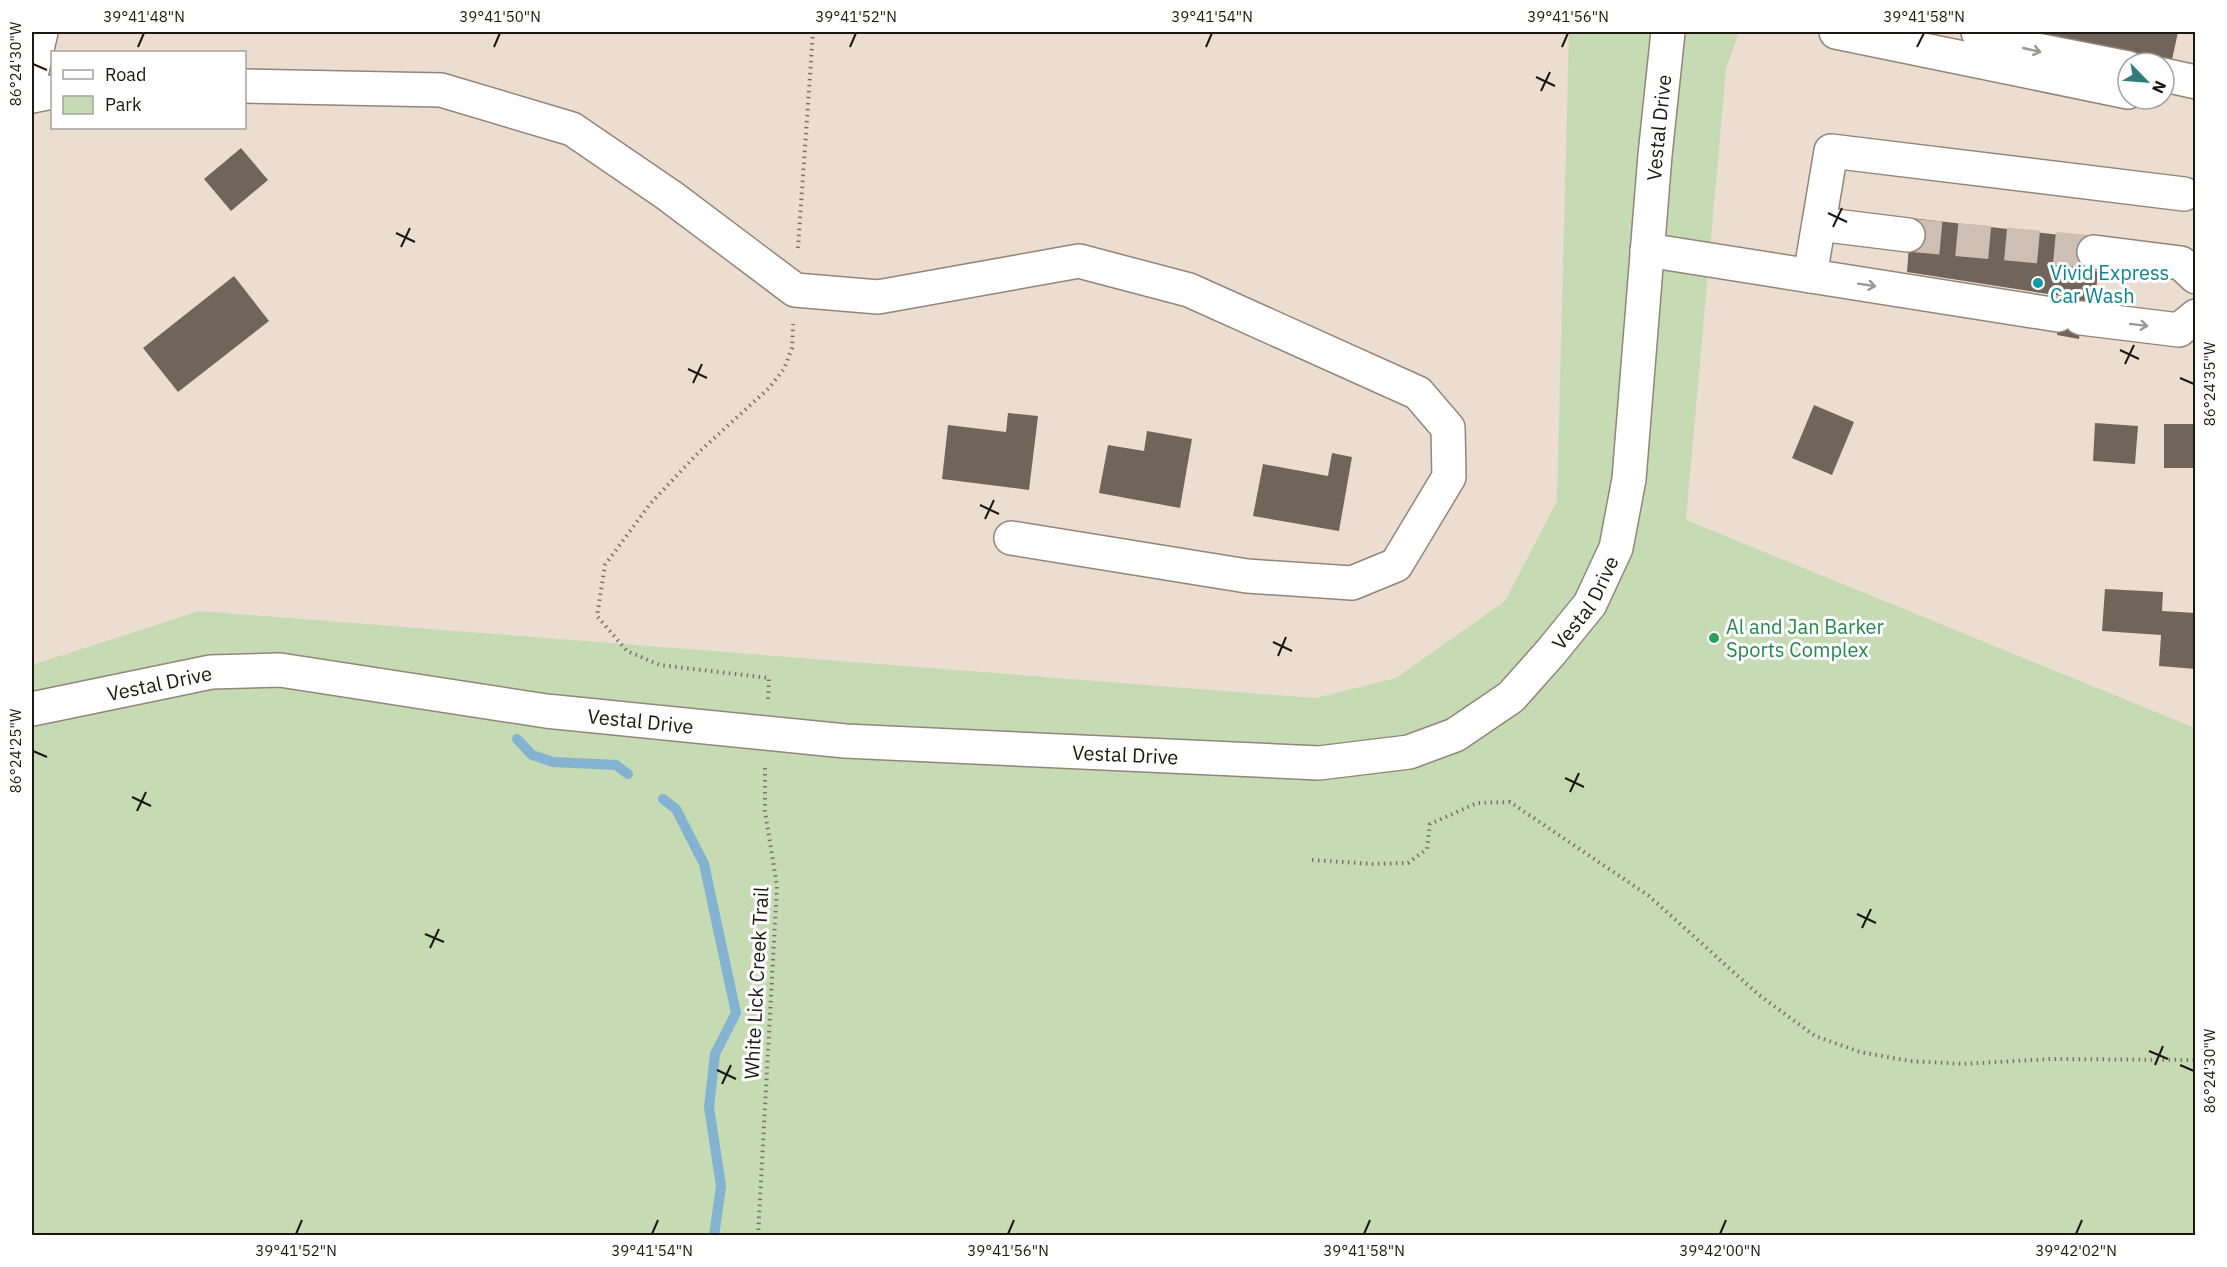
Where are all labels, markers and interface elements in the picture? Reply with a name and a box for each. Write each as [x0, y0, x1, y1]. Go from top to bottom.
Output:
text: 39°41'48"N [103, 7, 185, 26]
text: 39°41'50"N [459, 7, 541, 26]
text: 39°41'52"N [815, 7, 897, 26]
text: 39°41'54"N [1171, 7, 1253, 26]
text: 39°41'56"N [1527, 7, 1609, 26]
text: 39°41'58"N [1883, 7, 1965, 26]
text: 86°24'30"W [6, 21, 25, 106]
one-way arrow [2023, 44, 2042, 56]
legend [51, 51, 246, 129]
north arrow [2116, 51, 2176, 111]
text: Road [105, 63, 146, 86]
street label: Vestal Drive [1639, 73, 1677, 182]
text: N [2148, 78, 2171, 97]
text: Park [105, 93, 142, 116]
place label: Vivid Express Car Wash [2050, 259, 2169, 309]
marker: Vivid Express Car Wash [2031, 276, 2045, 290]
one-way arrow [1857, 279, 1877, 290]
one-way arrow [2128, 320, 2148, 331]
text: 86°24'35"W [2200, 341, 2219, 426]
street label: Vestal Drive [1545, 551, 1624, 655]
place label: Al and Jan Barker Sports Complex [1726, 613, 1884, 663]
marker: Al and Jan Barker Sports Complex [1707, 631, 1721, 645]
street label: Vestal Drive [104, 659, 214, 707]
street label: Vestal Drive [586, 702, 695, 739]
text: 86°24'25"W [6, 708, 25, 793]
street label: Vestal Drive [1071, 738, 1179, 770]
street label: White Lick Creek Trail [737, 886, 775, 1080]
text: 86°24'30"W [2200, 1028, 2219, 1113]
text: 39°41'52"N [255, 1241, 337, 1260]
text: 39°41'54"N [611, 1241, 693, 1260]
text: 39°41'56"N [967, 1241, 1049, 1260]
text: 39°41'58"N [1323, 1241, 1405, 1260]
text: 39°42'00"N [1679, 1241, 1761, 1260]
text: 39°42'02"N [2035, 1241, 2117, 1260]

